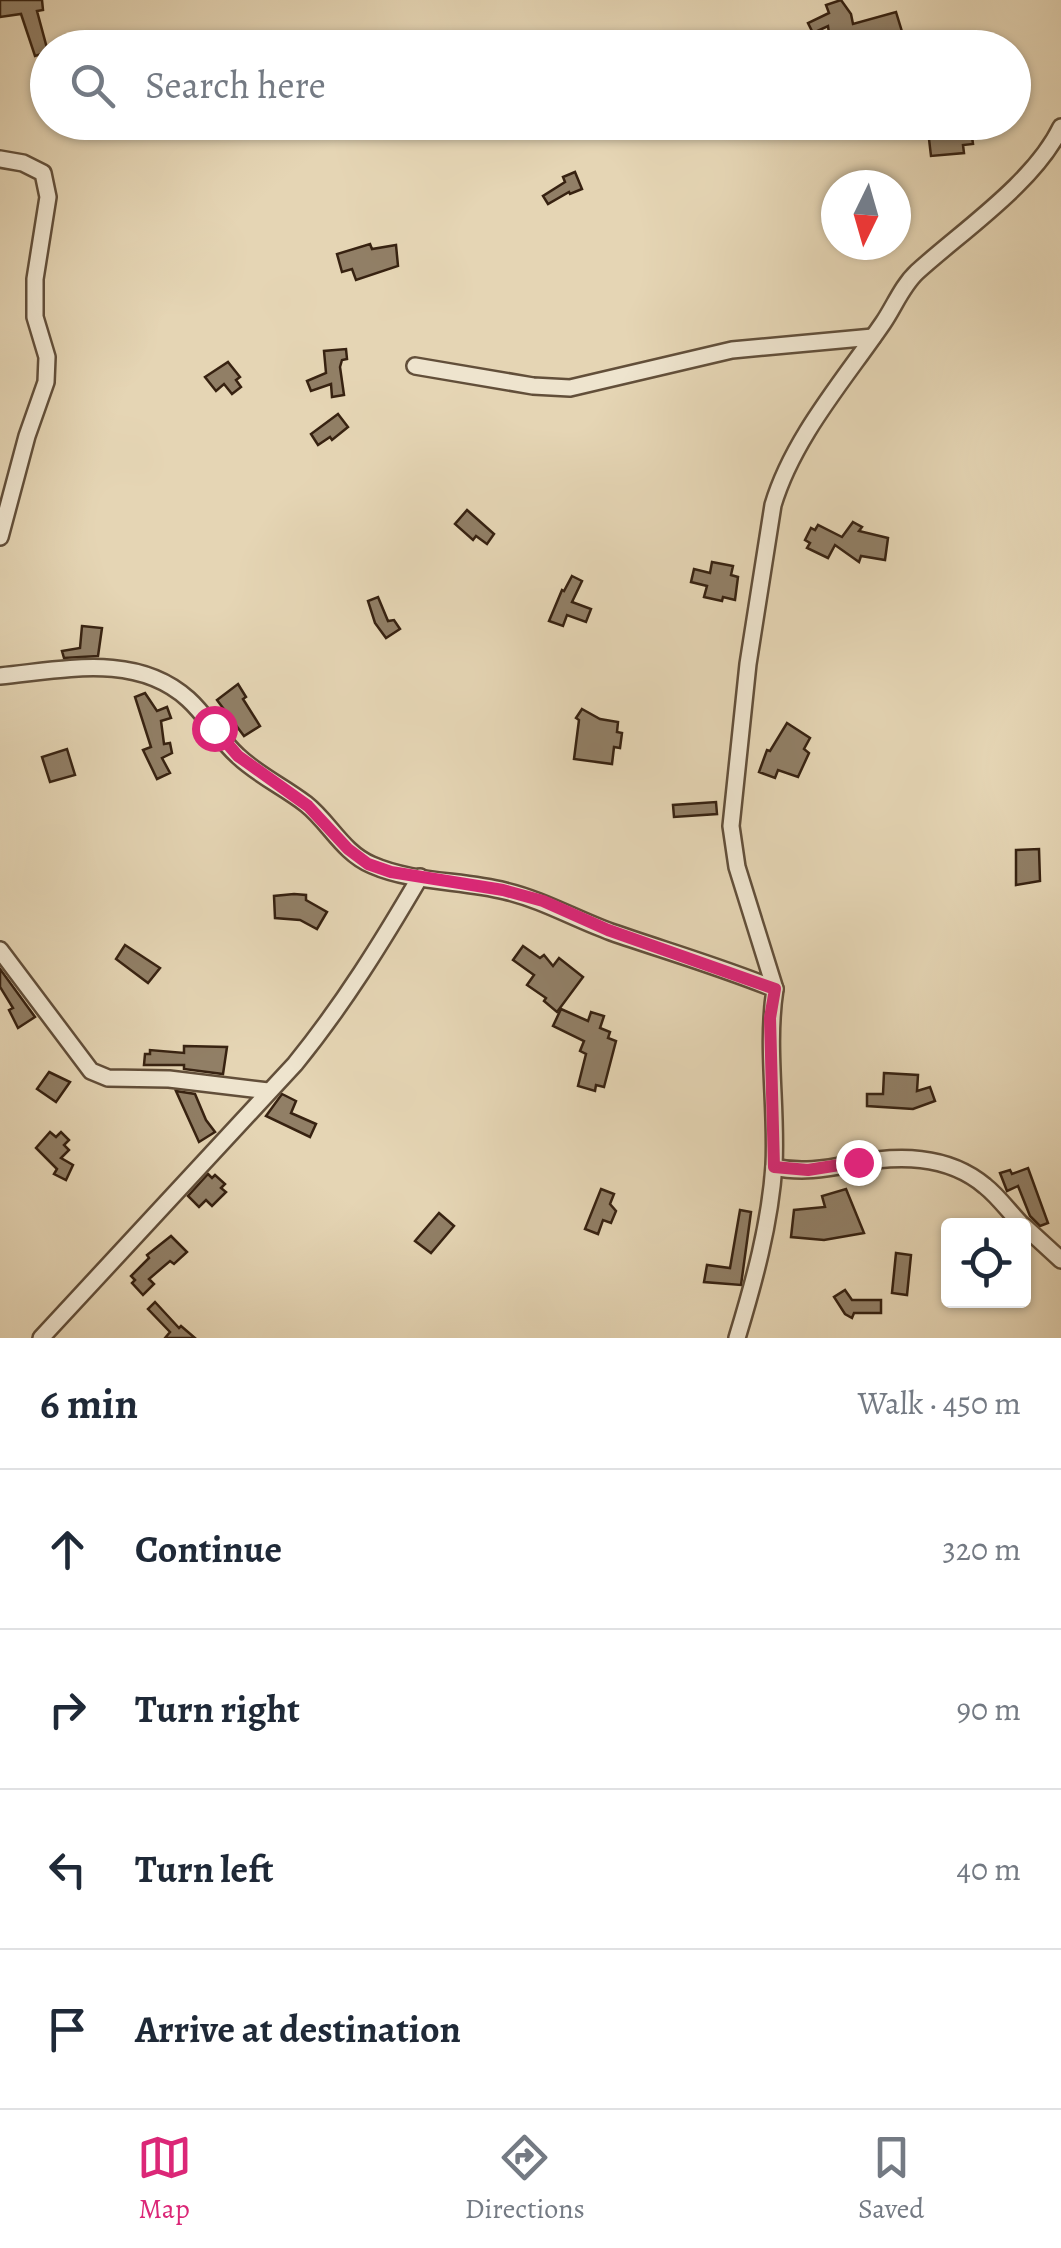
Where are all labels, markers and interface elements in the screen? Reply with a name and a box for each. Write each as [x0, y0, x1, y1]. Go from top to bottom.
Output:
search box [30, 30, 1031, 140]
icon: search [65, 58, 120, 113]
text: Search here [145, 59, 326, 111]
north arrow [821, 170, 911, 260]
route start [192, 706, 238, 752]
route end [836, 1140, 882, 1186]
map controls [941, 1218, 1031, 1308]
button: locate [941, 1218, 1031, 1308]
text: 6 min [40, 1375, 138, 1432]
text: Walk · 450 m [858, 1381, 1021, 1425]
icon: ahead [40, 1522, 95, 1577]
text: Continue [135, 1523, 282, 1575]
text: 320 m [942, 1527, 1021, 1571]
icon: right [40, 1682, 95, 1737]
text: Turn right [135, 1683, 300, 1735]
text: 90 m [956, 1687, 1021, 1731]
icon: left [40, 1842, 95, 1897]
text: Turn left [135, 1843, 274, 1895]
text: 40 m [956, 1847, 1021, 1891]
icon: arrive [40, 2002, 95, 2057]
text: Arrive at destination [135, 2003, 461, 2055]
tab: Map [137, 2130, 192, 2228]
tab: Directions [465, 2130, 585, 2228]
tab: Saved [858, 2130, 924, 2228]

